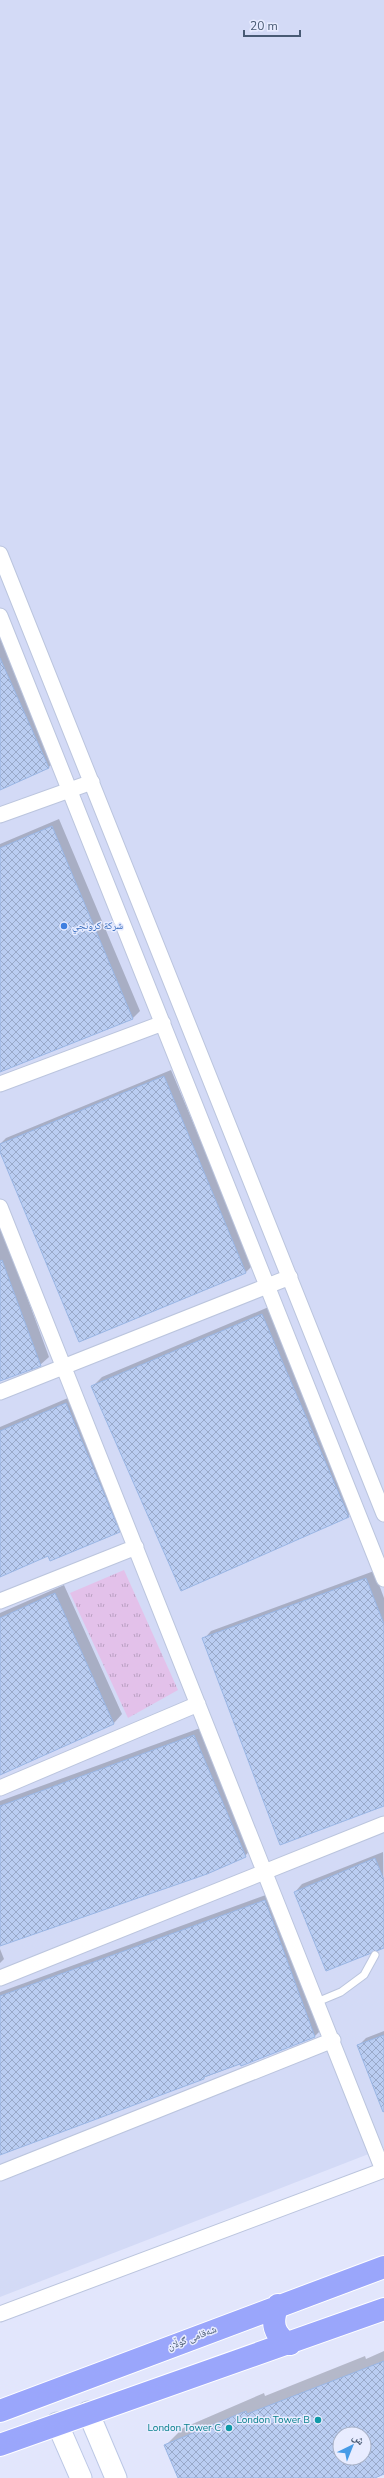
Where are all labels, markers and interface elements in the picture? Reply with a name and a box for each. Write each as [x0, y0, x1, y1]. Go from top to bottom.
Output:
scale bar [244, 12, 300, 38]
text: 20 m [250, 18, 278, 34]
place label: شركة كرونجي [72, 919, 123, 934]
marker: شركة كرونجي [59, 921, 69, 931]
street label: شەقامی گوڵان [165, 2322, 219, 2354]
place label: London Tower B [236, 2413, 310, 2427]
marker: London Tower B [313, 2415, 323, 2425]
place label: London Tower C [147, 2421, 221, 2435]
marker: London Tower C [224, 2423, 234, 2433]
north arrow [332, 2426, 372, 2466]
text: ش [349, 2430, 368, 2449]

